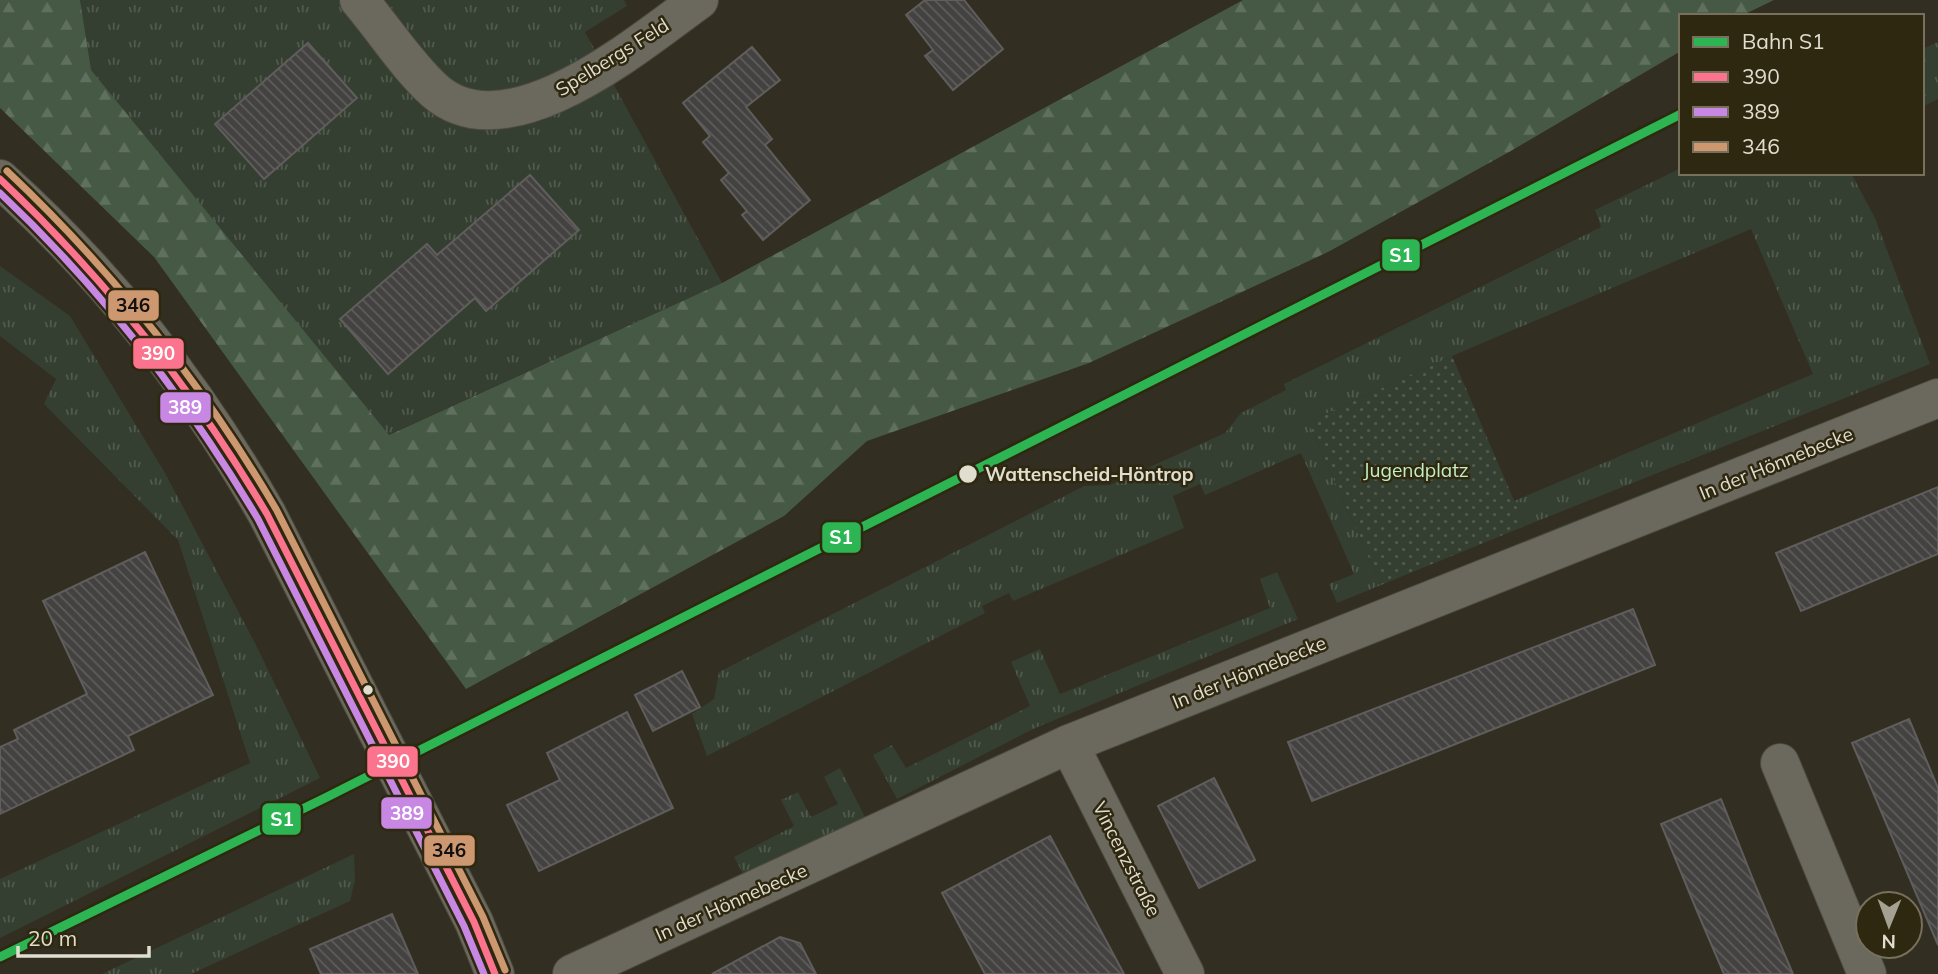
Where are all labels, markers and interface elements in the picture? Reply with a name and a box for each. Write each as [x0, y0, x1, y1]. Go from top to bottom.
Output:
street label: Spelbergs Feld [551, 13, 673, 101]
legend [1679, 14, 1924, 175]
text: Bahn S1 [1742, 28, 1825, 54]
text: 390 [1742, 63, 1780, 89]
text: 389 [1742, 98, 1780, 124]
text: 346 [1742, 133, 1780, 159]
line badge: S1 [1381, 238, 1421, 272]
text: S1 [1389, 243, 1413, 267]
line badge: 346 [107, 289, 160, 322]
text: 346 [116, 293, 150, 317]
line badge: 390 [132, 337, 185, 370]
text: 390 [141, 341, 175, 365]
line badge: 389 [159, 391, 212, 424]
text: 389 [168, 395, 202, 419]
street label: In der Hönnebecke [1696, 421, 1856, 505]
park label: Jugendplatz [1363, 458, 1469, 482]
place label: Wattenscheid-Höntrop [985, 462, 1194, 486]
marker: Wattenscheid-Höntrop [957, 463, 979, 485]
line badge: S1 [821, 521, 862, 554]
text: S1 [829, 525, 853, 549]
street label: In der Hönnebecke [1169, 630, 1329, 714]
unlabelled marker [361, 683, 375, 697]
line badge: 390 [366, 745, 419, 778]
text: 390 [376, 749, 410, 773]
line badge: 389 [380, 796, 433, 830]
street label: Vincenzstraße [1088, 797, 1166, 921]
text: 389 [390, 801, 424, 825]
line badge: S1 [261, 802, 302, 836]
text: S1 [270, 807, 294, 831]
line badge: 346 [423, 834, 476, 867]
text: 346 [432, 838, 466, 862]
street label: In der Hönnebecke [651, 858, 811, 946]
north arrow [1854, 890, 1924, 960]
scale bar [18, 914, 149, 958]
text: 20 m [28, 925, 77, 951]
text: N [1881, 930, 1896, 954]

